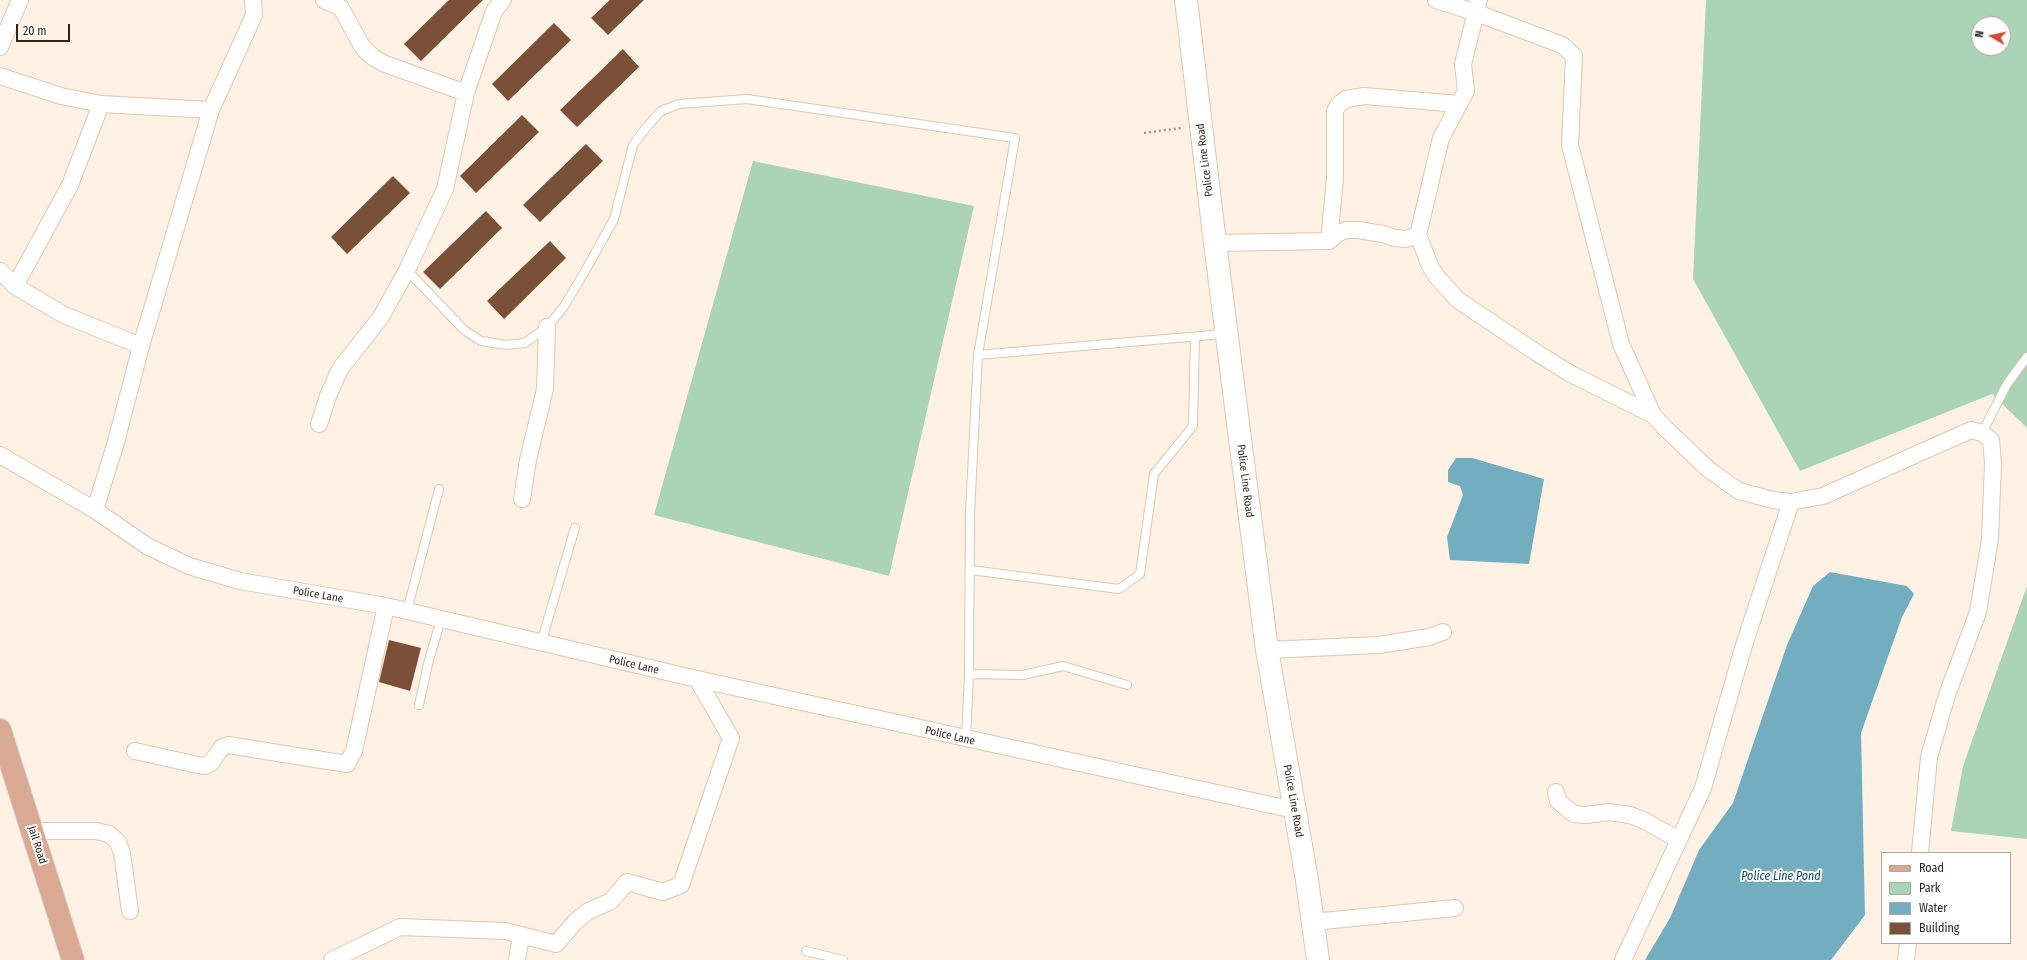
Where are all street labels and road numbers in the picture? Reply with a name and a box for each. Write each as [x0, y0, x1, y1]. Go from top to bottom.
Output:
street label: Police Line Road [1194, 123, 1216, 197]
street label: Police Line Road [1234, 444, 1256, 518]
street label: Police Lane [292, 584, 344, 606]
street label: Police Lane [608, 653, 660, 677]
street label: Police Lane [924, 724, 976, 748]
street label: Police Line Road [1280, 764, 1306, 838]
street label: Jail Road [25, 824, 49, 866]

